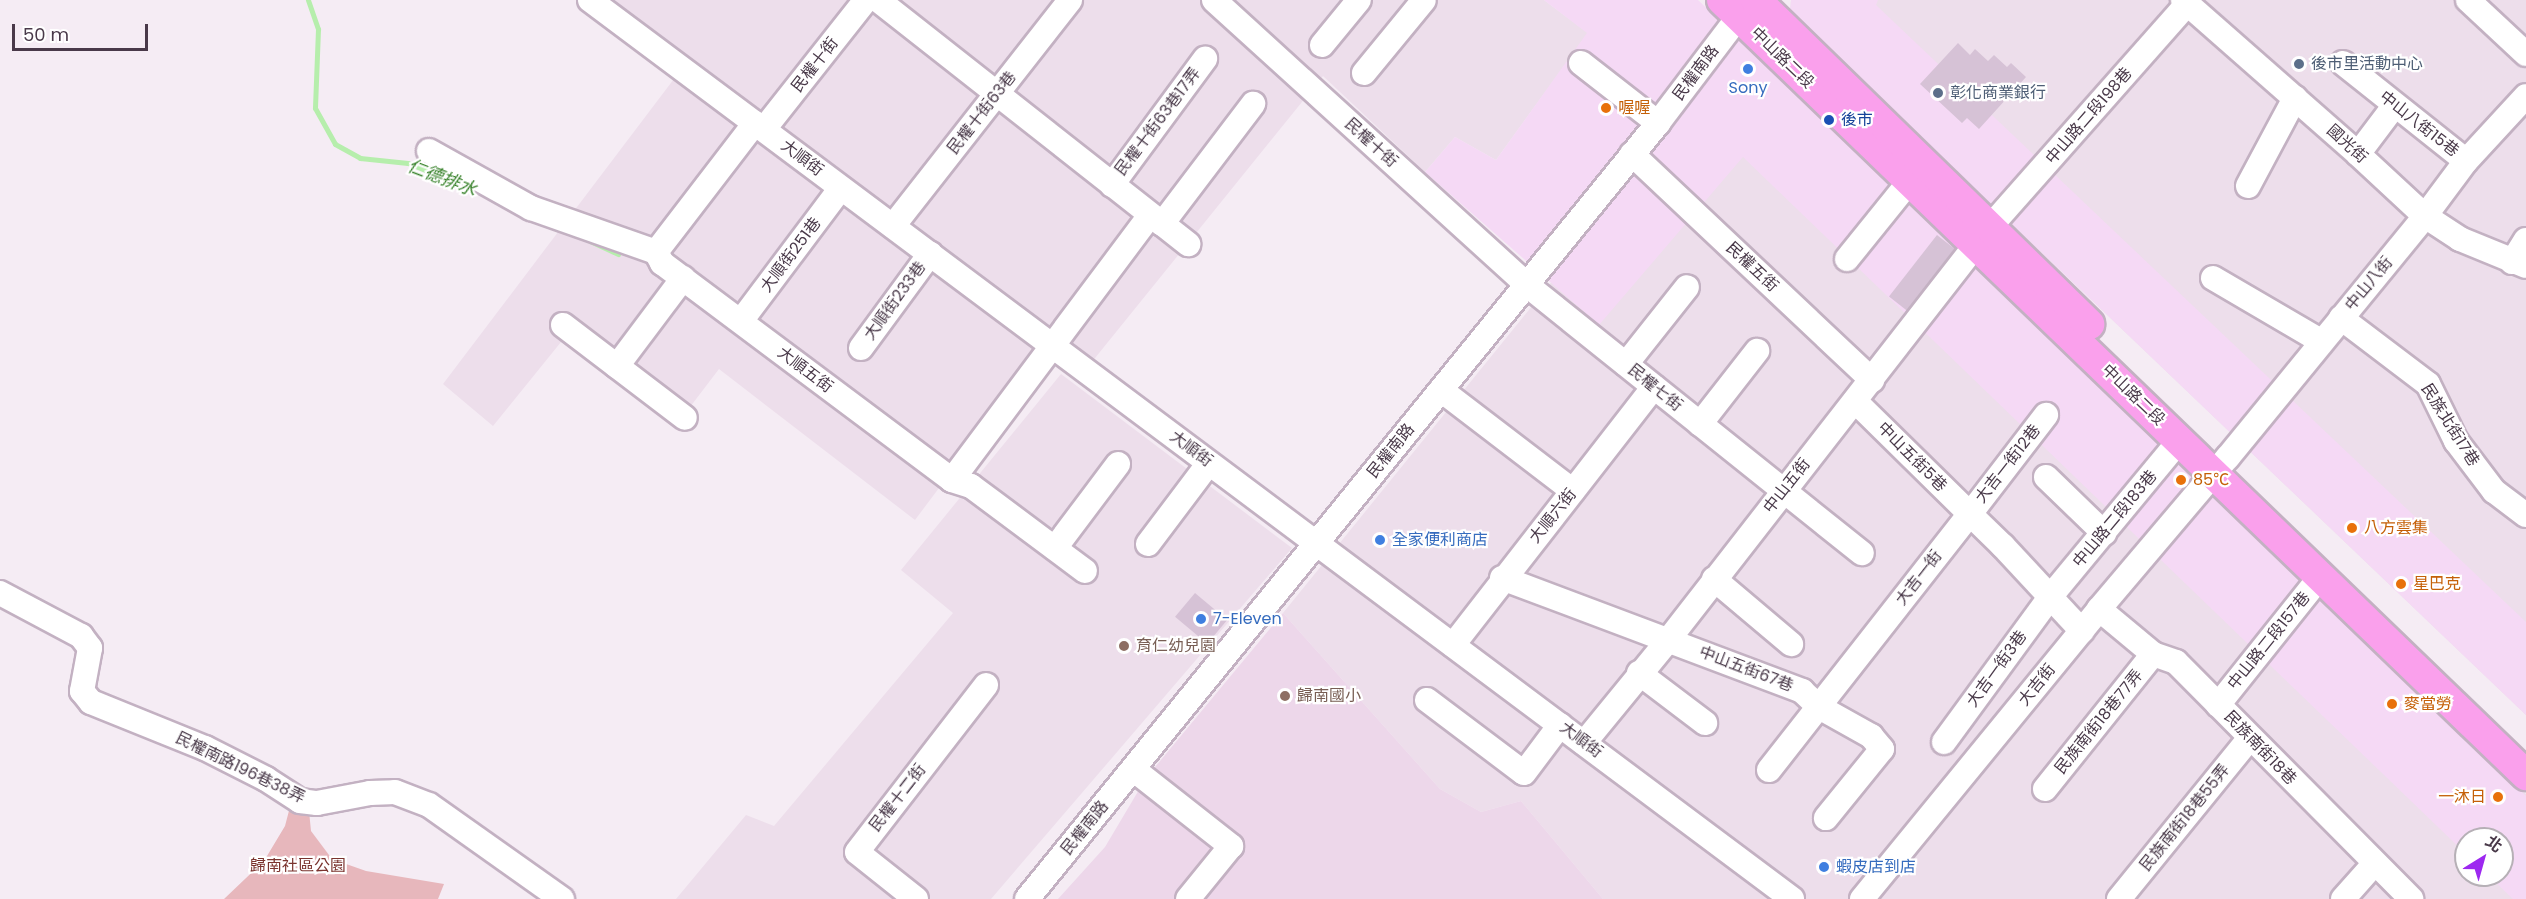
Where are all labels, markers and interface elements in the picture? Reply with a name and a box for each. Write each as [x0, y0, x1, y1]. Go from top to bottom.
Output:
scale bar [15, 12, 152, 50]
text: 50 m [23, 22, 69, 47]
street label: 中山路二段 [1747, 23, 1817, 93]
street label: 民權十街 [788, 34, 842, 96]
street label: 民權南路 [1669, 42, 1723, 104]
place label: 後市里活動中心 [2311, 54, 2423, 74]
marker: 後市里活動中心 [2292, 57, 2306, 71]
marker: Sony [1741, 62, 1755, 76]
street label: 中山路二段198巷 [2042, 64, 2136, 168]
street label: 民權十街63巷17弄 [1111, 65, 1205, 179]
street label: 民權十街63巷 [944, 68, 1020, 158]
place label: Sony [1729, 78, 1767, 98]
place label: 彰化商業銀行 [1950, 83, 2046, 103]
marker: 彰化商業銀行 [1931, 86, 1945, 100]
street label: 中山八街15巷 [2376, 87, 2462, 161]
place label: 喔喔 [1618, 98, 1650, 118]
marker: 喔喔 [1599, 101, 1613, 115]
place label: 後市 [1841, 110, 1873, 130]
marker: 後市 [1822, 113, 1836, 127]
street label: 民權十街 [1341, 114, 1401, 172]
street label: 國光街 [2323, 121, 2371, 167]
street label: 大順街 [777, 136, 827, 180]
water label: 仁德排水 [405, 155, 479, 201]
street label: 大順街251巷 [757, 214, 825, 296]
street label: 民權五街 [1722, 238, 1782, 296]
street label: 中山八街 [2341, 253, 2397, 315]
street label: 大順街233巷 [860, 258, 930, 344]
street label: 大順五街 [774, 343, 836, 397]
street label: 民權七街 [1624, 360, 1686, 416]
street label: 中山路二段 [2098, 360, 2168, 430]
street label: 民族北街17巷 [2417, 380, 2483, 470]
street label: 中山五街5巷 [1873, 418, 1951, 496]
street label: 民權南路 [1363, 420, 1419, 482]
street label: 大吉一街12巷 [1971, 421, 2045, 507]
street label: 大順街 [1166, 427, 1216, 471]
street label: 中山五街 [1760, 455, 1814, 517]
street label: 中山路二段183巷 [2069, 467, 2161, 571]
place label: 85℃ [2193, 470, 2229, 490]
marker: 85℃ [2174, 473, 2188, 487]
street label: 大順六街 [1525, 485, 1581, 547]
place label: 八方雲集 [2364, 518, 2428, 538]
marker: 八方雲集 [2345, 521, 2359, 535]
place label: 全家便利商店 [1392, 530, 1488, 550]
marker: 全家便利商店 [1373, 533, 1387, 547]
street label: 大吉一街 [1892, 547, 1946, 609]
place label: 星巴克 [2413, 574, 2461, 594]
marker: 星巴克 [2394, 577, 2408, 591]
street label: 中山路二段157巷 [2224, 588, 2314, 694]
place label: 7-Eleven [1213, 609, 1282, 629]
marker: 7-Eleven [1194, 612, 1208, 626]
street label: 大吉一街3巷 [1963, 627, 2031, 711]
place label: 育仁幼兒園 [1136, 636, 1216, 656]
marker: 育仁幼兒園 [1117, 639, 1131, 653]
street label: 中山五街67巷 [1696, 642, 1796, 696]
street label: 大吉街 [2014, 660, 2060, 710]
street label: 民族南街18巷77弄 [2051, 666, 2147, 778]
place label: 歸南國小 [1297, 686, 1361, 706]
marker: 歸南國小 [1278, 689, 1292, 703]
place label: 麥當勞 [2404, 694, 2452, 714]
marker: 麥當勞 [2385, 697, 2399, 711]
street label: 民族南街18巷 [2220, 707, 2300, 789]
street label: 大順街 [1556, 718, 1606, 762]
street label: 民權南路196巷38弄 [172, 728, 308, 808]
street label: 民權十二街 [866, 761, 930, 835]
street label: 民族南街18巷55弄 [2136, 761, 2234, 875]
place label: 一沐日 [2438, 787, 2486, 807]
marker: 一沐日 [2491, 790, 2505, 804]
street label: 民權南路 [1057, 797, 1113, 859]
north arrow [2454, 827, 2514, 887]
text: 北 [2481, 830, 2507, 858]
park label: 歸南社區公園 [250, 856, 346, 876]
place label: 蝦皮店到店 [1836, 857, 1916, 877]
marker: 蝦皮店到店 [1817, 860, 1831, 874]

